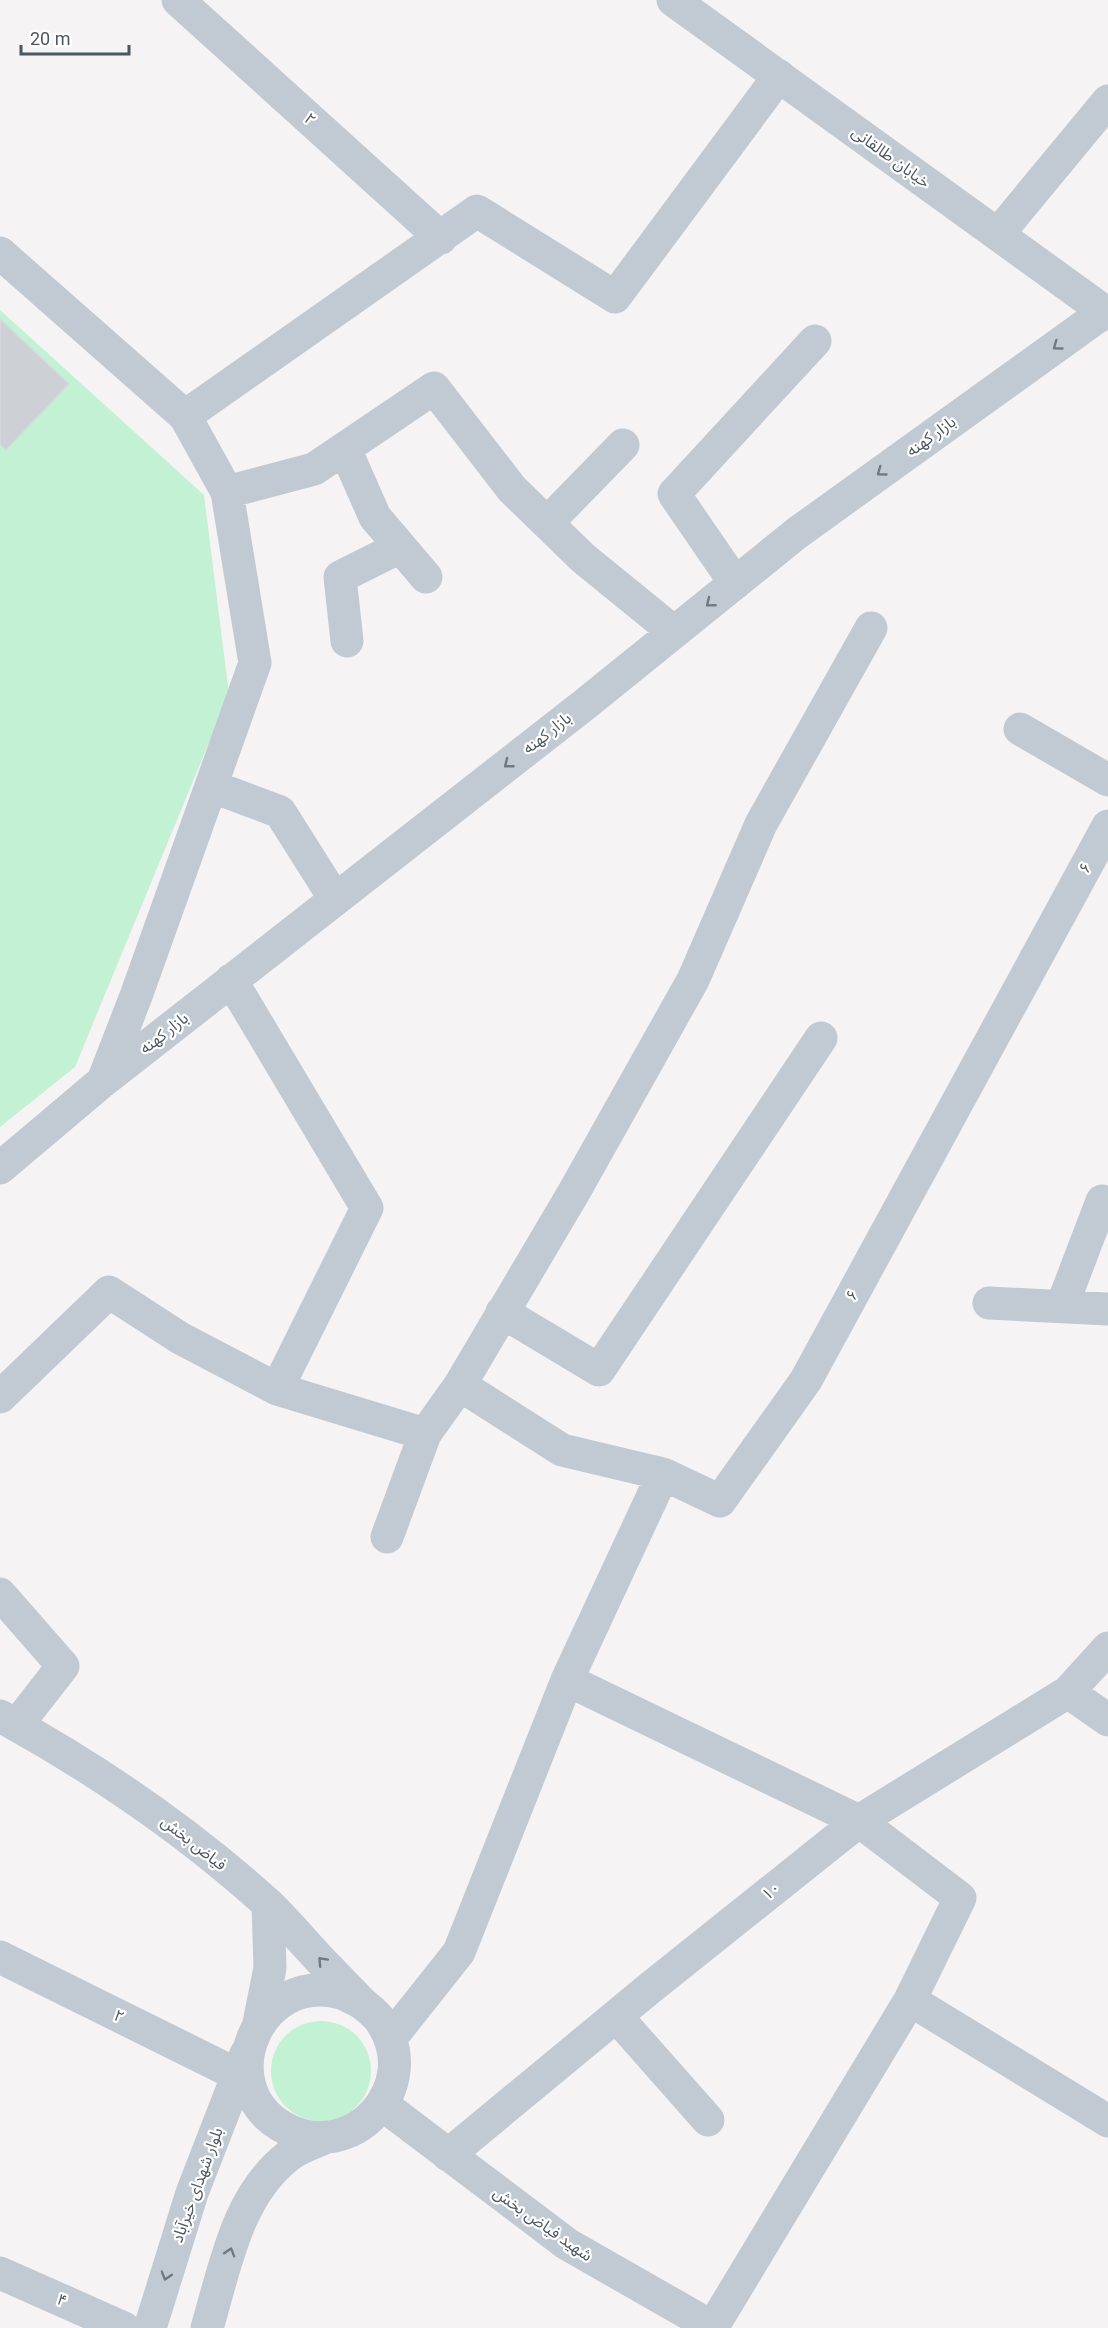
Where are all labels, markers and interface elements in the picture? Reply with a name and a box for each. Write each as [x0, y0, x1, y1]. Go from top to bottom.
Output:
scale bar [21, 18, 129, 56]
text: 20 m [30, 28, 70, 49]
street label: ۲ [300, 109, 320, 129]
street label: خیابان طالقانی [848, 122, 934, 192]
one-way arrow [1052, 339, 1063, 350]
street label: بازار کهنه [903, 412, 959, 460]
one-way arrow [877, 465, 888, 476]
one-way arrow [706, 595, 717, 606]
street label: بازار کهنه [519, 708, 575, 758]
one-way arrow [504, 756, 515, 767]
street label: ۶ [1074, 859, 1096, 877]
street label: بازار کهنه [136, 1008, 192, 1058]
street label: ۶ [841, 1286, 863, 1304]
street label: فیاض بخش [158, 1812, 230, 1874]
street label: ۱۰ [758, 1878, 784, 1904]
one-way arrow [318, 1957, 329, 1967]
street label: ۲ [111, 2005, 127, 2027]
street label: بلوار شهدای خیرآباد [167, 2125, 227, 2245]
street label: شهید فیاض بخش [490, 2183, 596, 2265]
one-way arrow [223, 2247, 235, 2258]
one-way arrow [161, 2270, 173, 2281]
street label: ۴ [54, 2289, 70, 2311]

